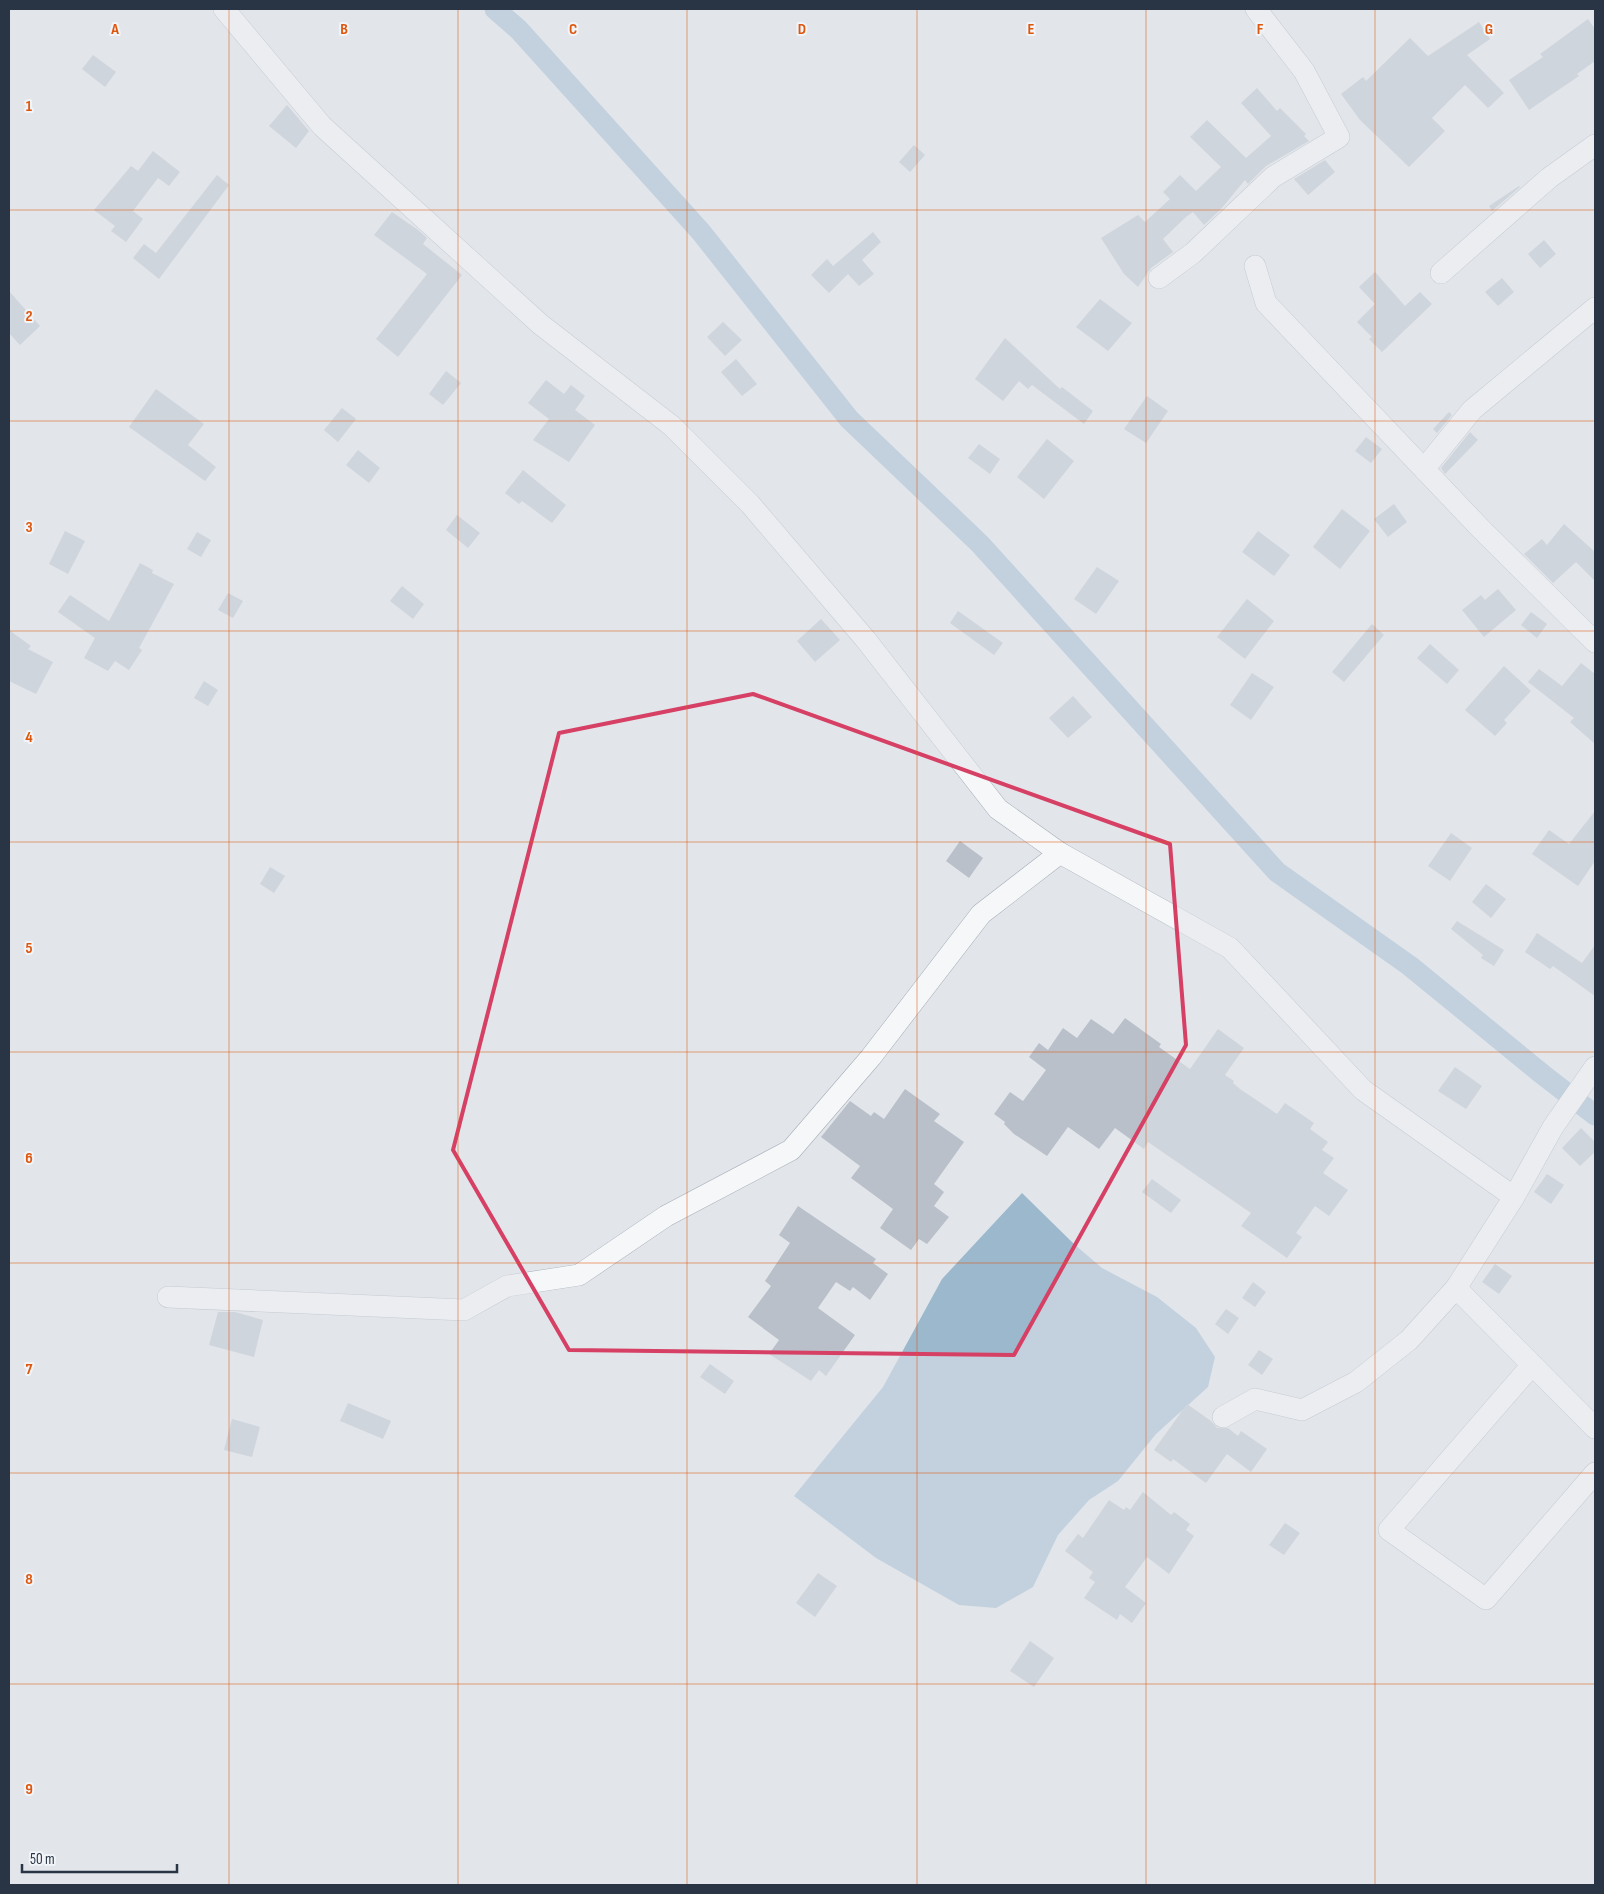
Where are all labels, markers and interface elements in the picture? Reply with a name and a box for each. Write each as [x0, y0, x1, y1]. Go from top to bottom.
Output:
text: A [110, 20, 119, 39]
text: B [340, 20, 348, 39]
text: C [569, 20, 577, 39]
text: D [798, 20, 806, 39]
text: E [1028, 20, 1035, 39]
text: F [1257, 20, 1264, 39]
text: G [1485, 20, 1493, 39]
text: 1 [26, 97, 33, 116]
text: 2 [25, 307, 33, 326]
text: 3 [25, 518, 33, 537]
text: 4 [25, 728, 33, 747]
text: 5 [25, 939, 33, 958]
text: 6 [25, 1149, 33, 1168]
text: 7 [26, 1360, 33, 1379]
text: 8 [25, 1570, 33, 1589]
text: 9 [25, 1780, 33, 1799]
scale bar [22, 1842, 178, 1874]
text: 50 m [30, 1850, 55, 1869]

